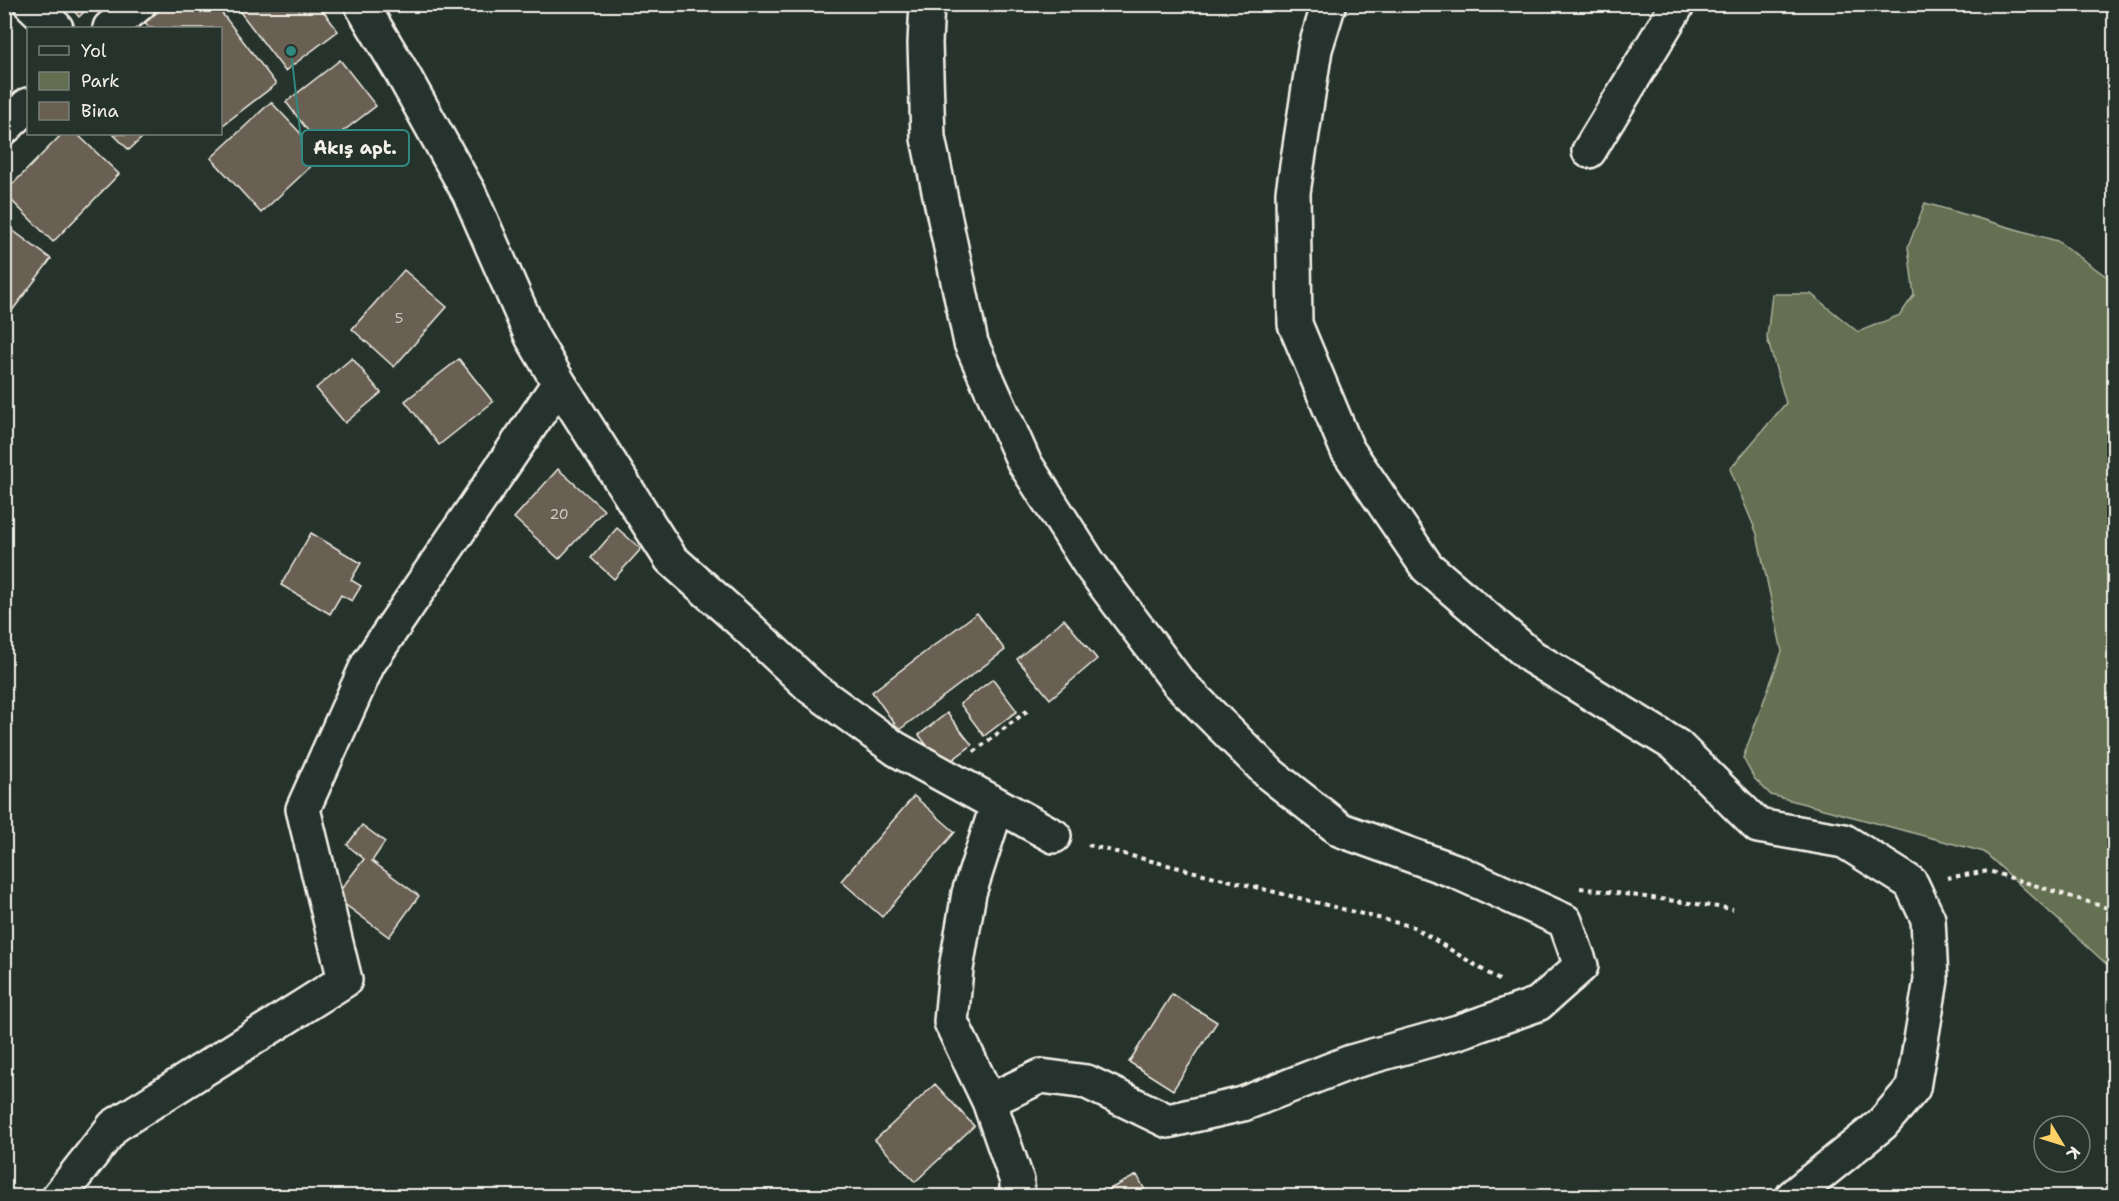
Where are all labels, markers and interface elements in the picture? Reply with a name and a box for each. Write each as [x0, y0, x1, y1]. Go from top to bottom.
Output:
legend [27, 27, 222, 135]
text: Yol [81, 39, 107, 63]
text: Park [81, 69, 120, 93]
text: Bina [81, 99, 119, 123]
callout: Akış apt. [302, 130, 409, 166]
text: Akış apt. [313, 136, 397, 160]
house number: 5 [395, 309, 403, 327]
house number: 20 [549, 505, 569, 523]
north arrow [2032, 1114, 2092, 1174]
text: K [2062, 1142, 2085, 1164]

